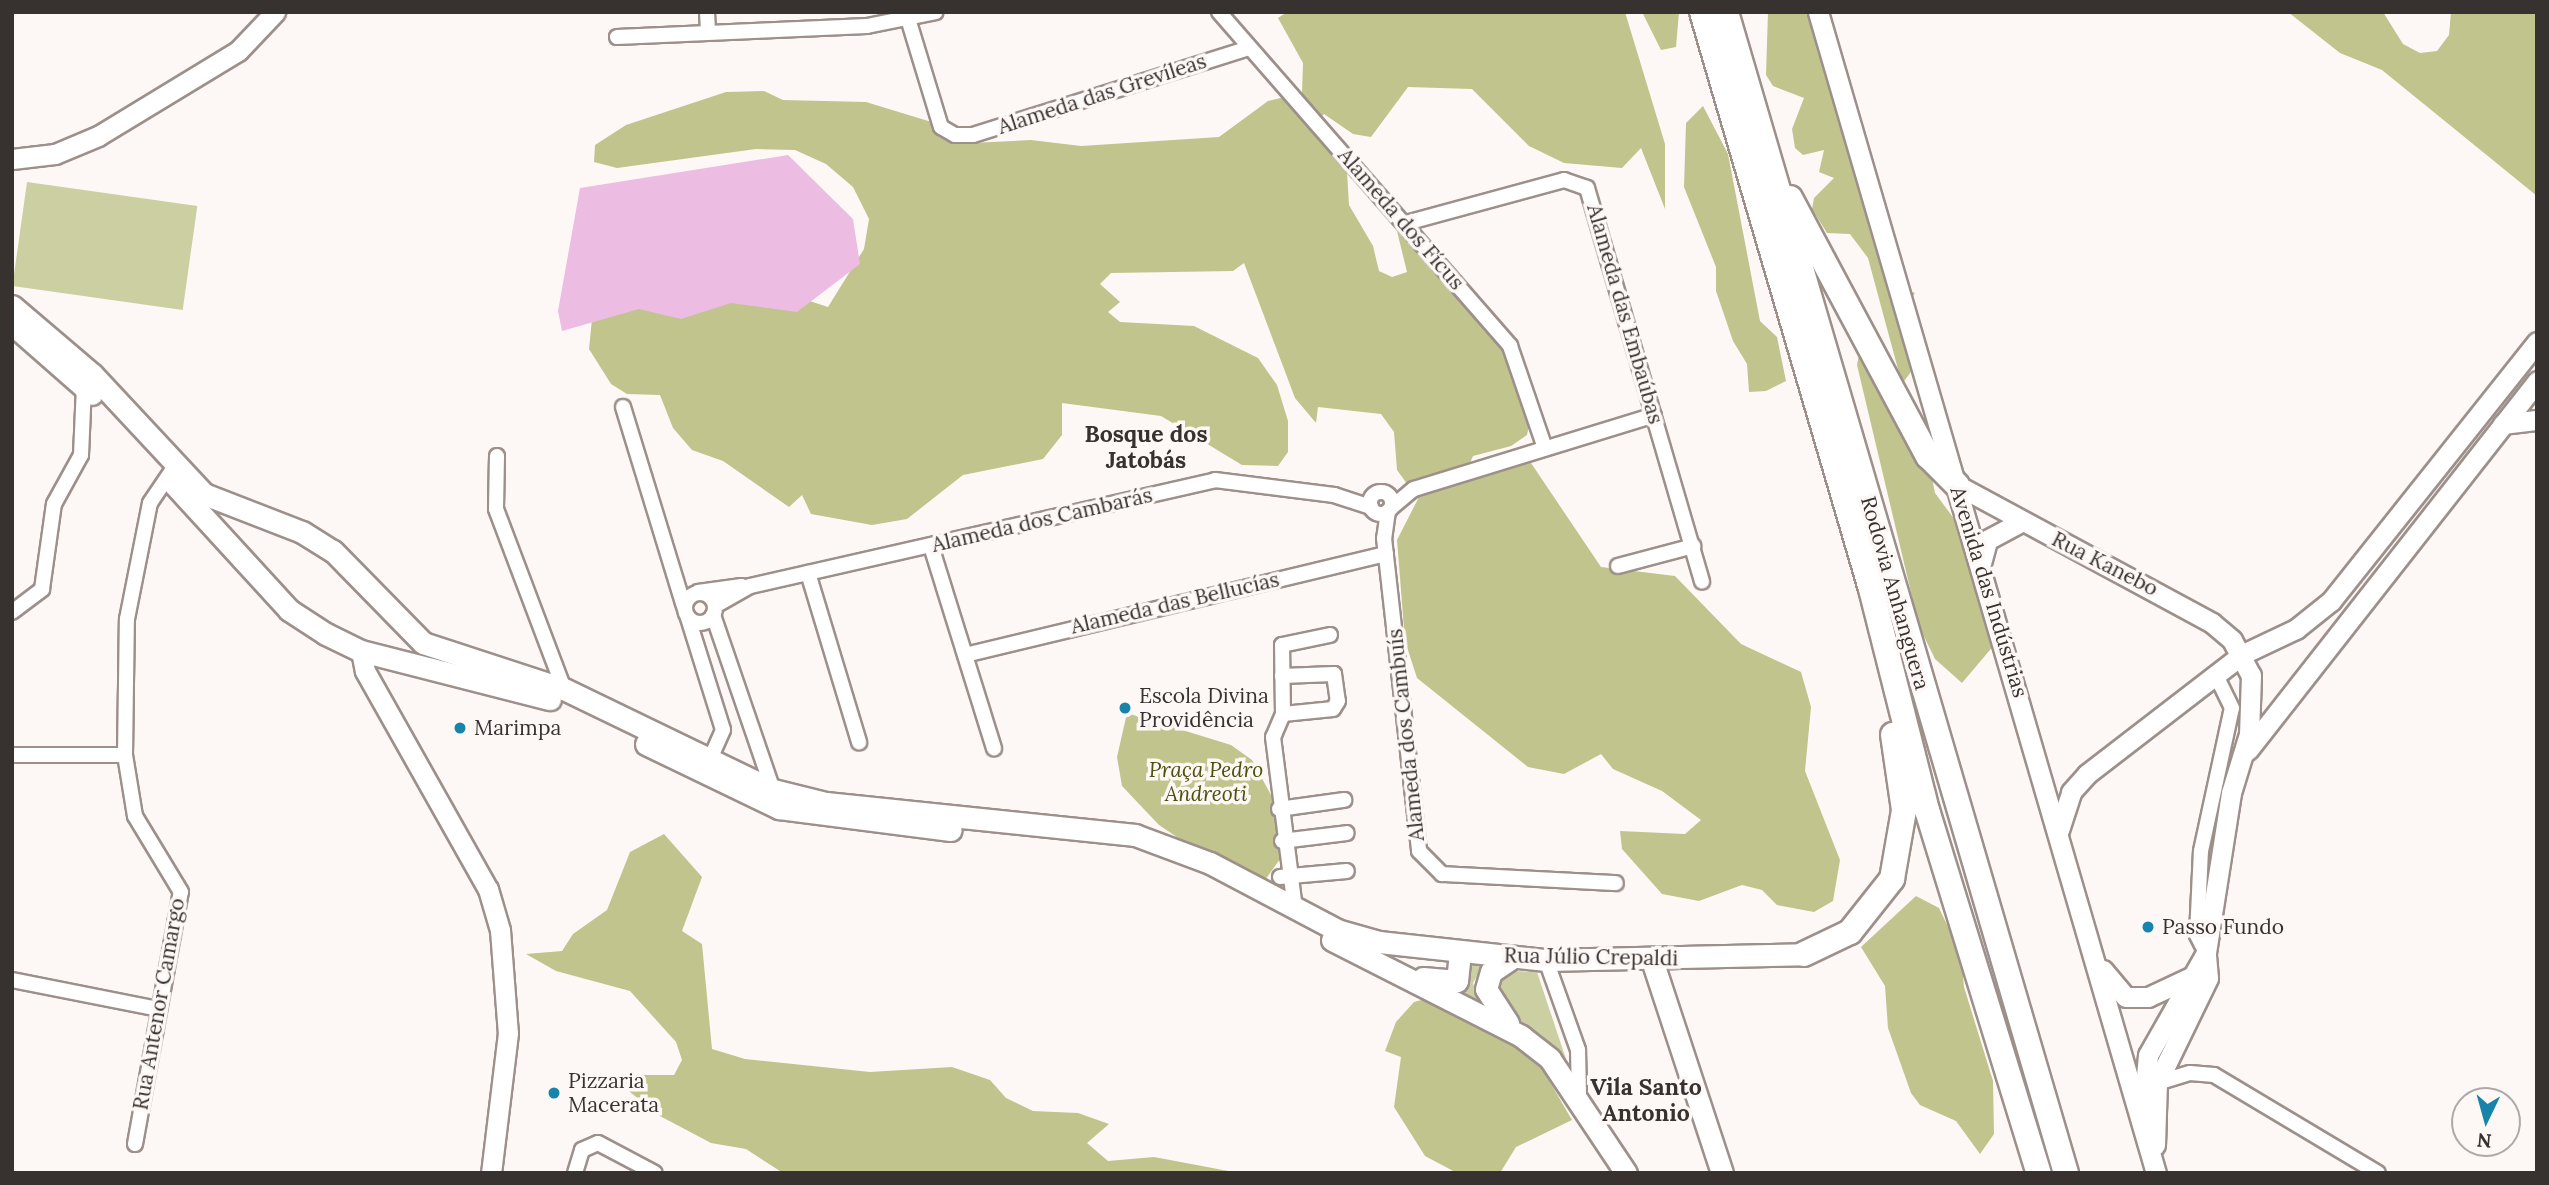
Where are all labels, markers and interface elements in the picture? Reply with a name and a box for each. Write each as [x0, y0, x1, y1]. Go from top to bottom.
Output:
street label: Alameda das Grevíleas [995, 48, 1209, 140]
street label: Alameda dos Fícus [1333, 143, 1469, 295]
street label: Alameda das Embaúbas [1582, 201, 1668, 427]
district label: Bosque dos Jatobás [1084, 420, 1208, 474]
street label: Alameda dos Cambarás [929, 482, 1155, 558]
street label: Avenida das Indústrias [1945, 484, 2033, 700]
street label: Rodovia Anhanguera [1855, 493, 1935, 693]
street label: Rua Kanebo [2048, 526, 2162, 602]
street label: Alameda das Bellucías [1068, 567, 1282, 639]
street label: Alameda dos Cambuís [1382, 628, 1430, 842]
place label: Escola Divina Providência [1139, 683, 1269, 733]
marker: Escola Divina Providência [1117, 700, 1133, 716]
place label: Marimpa [474, 715, 561, 741]
marker: Marimpa [452, 720, 468, 736]
park label: Praça Pedro Andreoti [1149, 757, 1263, 807]
street label: Rua Antenor Camargo [128, 896, 190, 1112]
place label: Passo Fundo [2162, 914, 2284, 940]
marker: Passo Fundo [2140, 919, 2156, 935]
street label: Rua Júlio Crepaldi [1504, 943, 1678, 971]
place label: Pizzaria Macerata [568, 1068, 659, 1118]
district label: Vila Santo Antonio [1590, 1073, 1702, 1127]
marker: Pizzaria Macerata [546, 1085, 562, 1101]
north arrow [2451, 1087, 2521, 1157]
text: N [2476, 1128, 2493, 1154]

